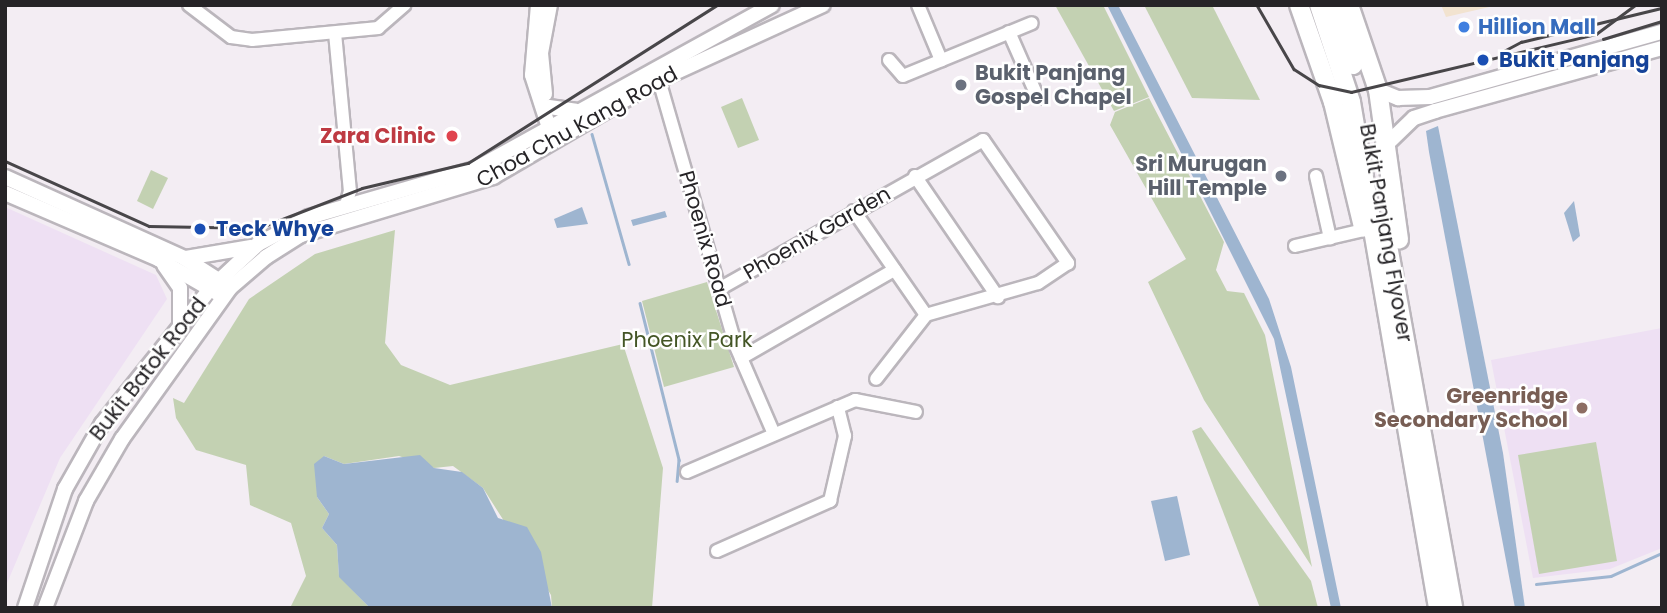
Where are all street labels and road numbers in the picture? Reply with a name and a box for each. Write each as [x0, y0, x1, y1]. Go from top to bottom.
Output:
street label: Choa Chu Kang Road [472, 61, 682, 193]
street label: Bukit Panjang Flyover [1354, 122, 1418, 344]
street label: Phoenix Road [673, 168, 737, 310]
street label: Phoenix Garden [739, 181, 895, 285]
street label: Bukit Batok Road [84, 292, 212, 446]

